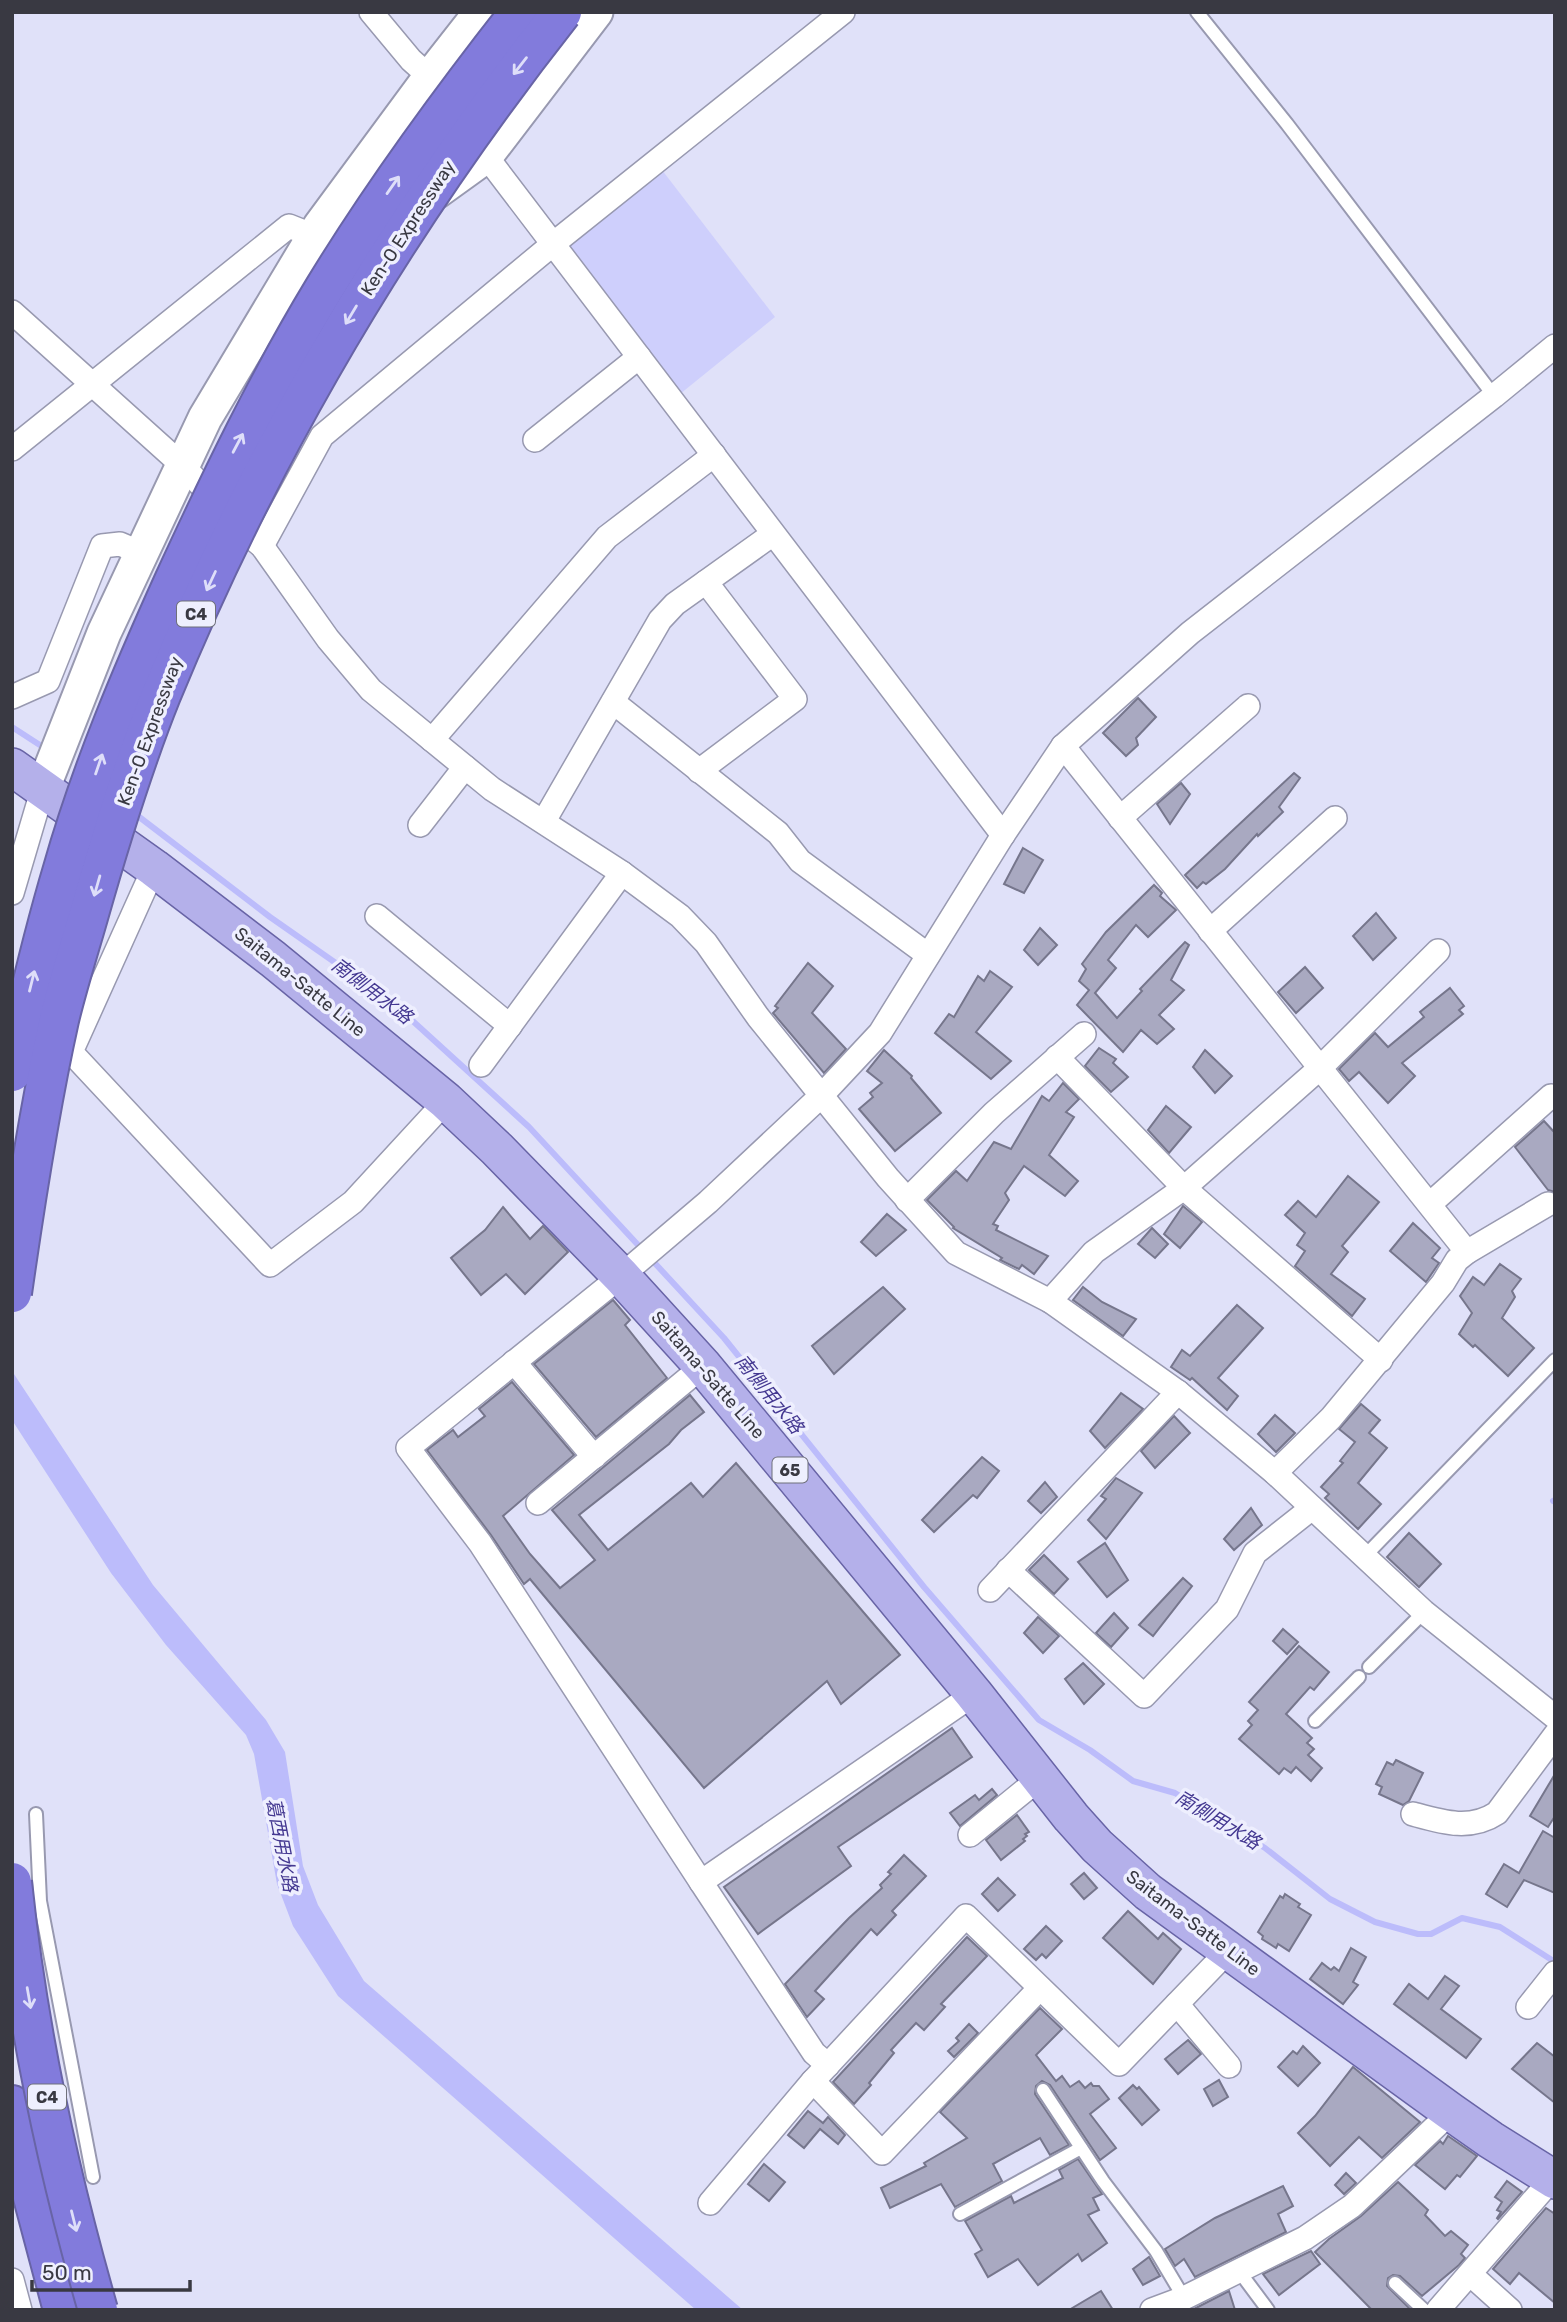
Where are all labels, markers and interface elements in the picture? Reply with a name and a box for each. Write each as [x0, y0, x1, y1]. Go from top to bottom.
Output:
one-way arrow [512, 56, 527, 74]
street label: Ken-O Expressway [356, 156, 460, 300]
one-way arrow [386, 176, 400, 195]
one-way arrow [344, 305, 358, 325]
one-way arrow [232, 433, 246, 454]
one-way arrow [204, 570, 217, 591]
road number: C4 [177, 601, 215, 626]
street label: Ken-O Expressway [113, 654, 187, 808]
one-way arrow [93, 753, 106, 775]
one-way arrow [90, 874, 103, 896]
street label: Saitama-Satte Line [230, 923, 370, 1041]
water label: 南側用水路 [327, 953, 418, 1030]
one-way arrow [26, 970, 40, 993]
street label: Saitama-Satte Line [647, 1307, 769, 1443]
water label: 南側用水路 [730, 1350, 809, 1440]
road number: 65 [772, 1458, 808, 1482]
water label: 南側用水路 [1171, 1786, 1266, 1855]
water label: 葛西用水路 [262, 1796, 303, 1896]
street label: Saitama-Satte Line [1122, 1865, 1264, 1981]
one-way arrow [22, 1986, 36, 2009]
road number: C4 [28, 2084, 66, 2110]
one-way arrow [68, 2209, 81, 2232]
scale bar [32, 2248, 189, 2292]
text: 50 m [42, 2260, 92, 2285]

